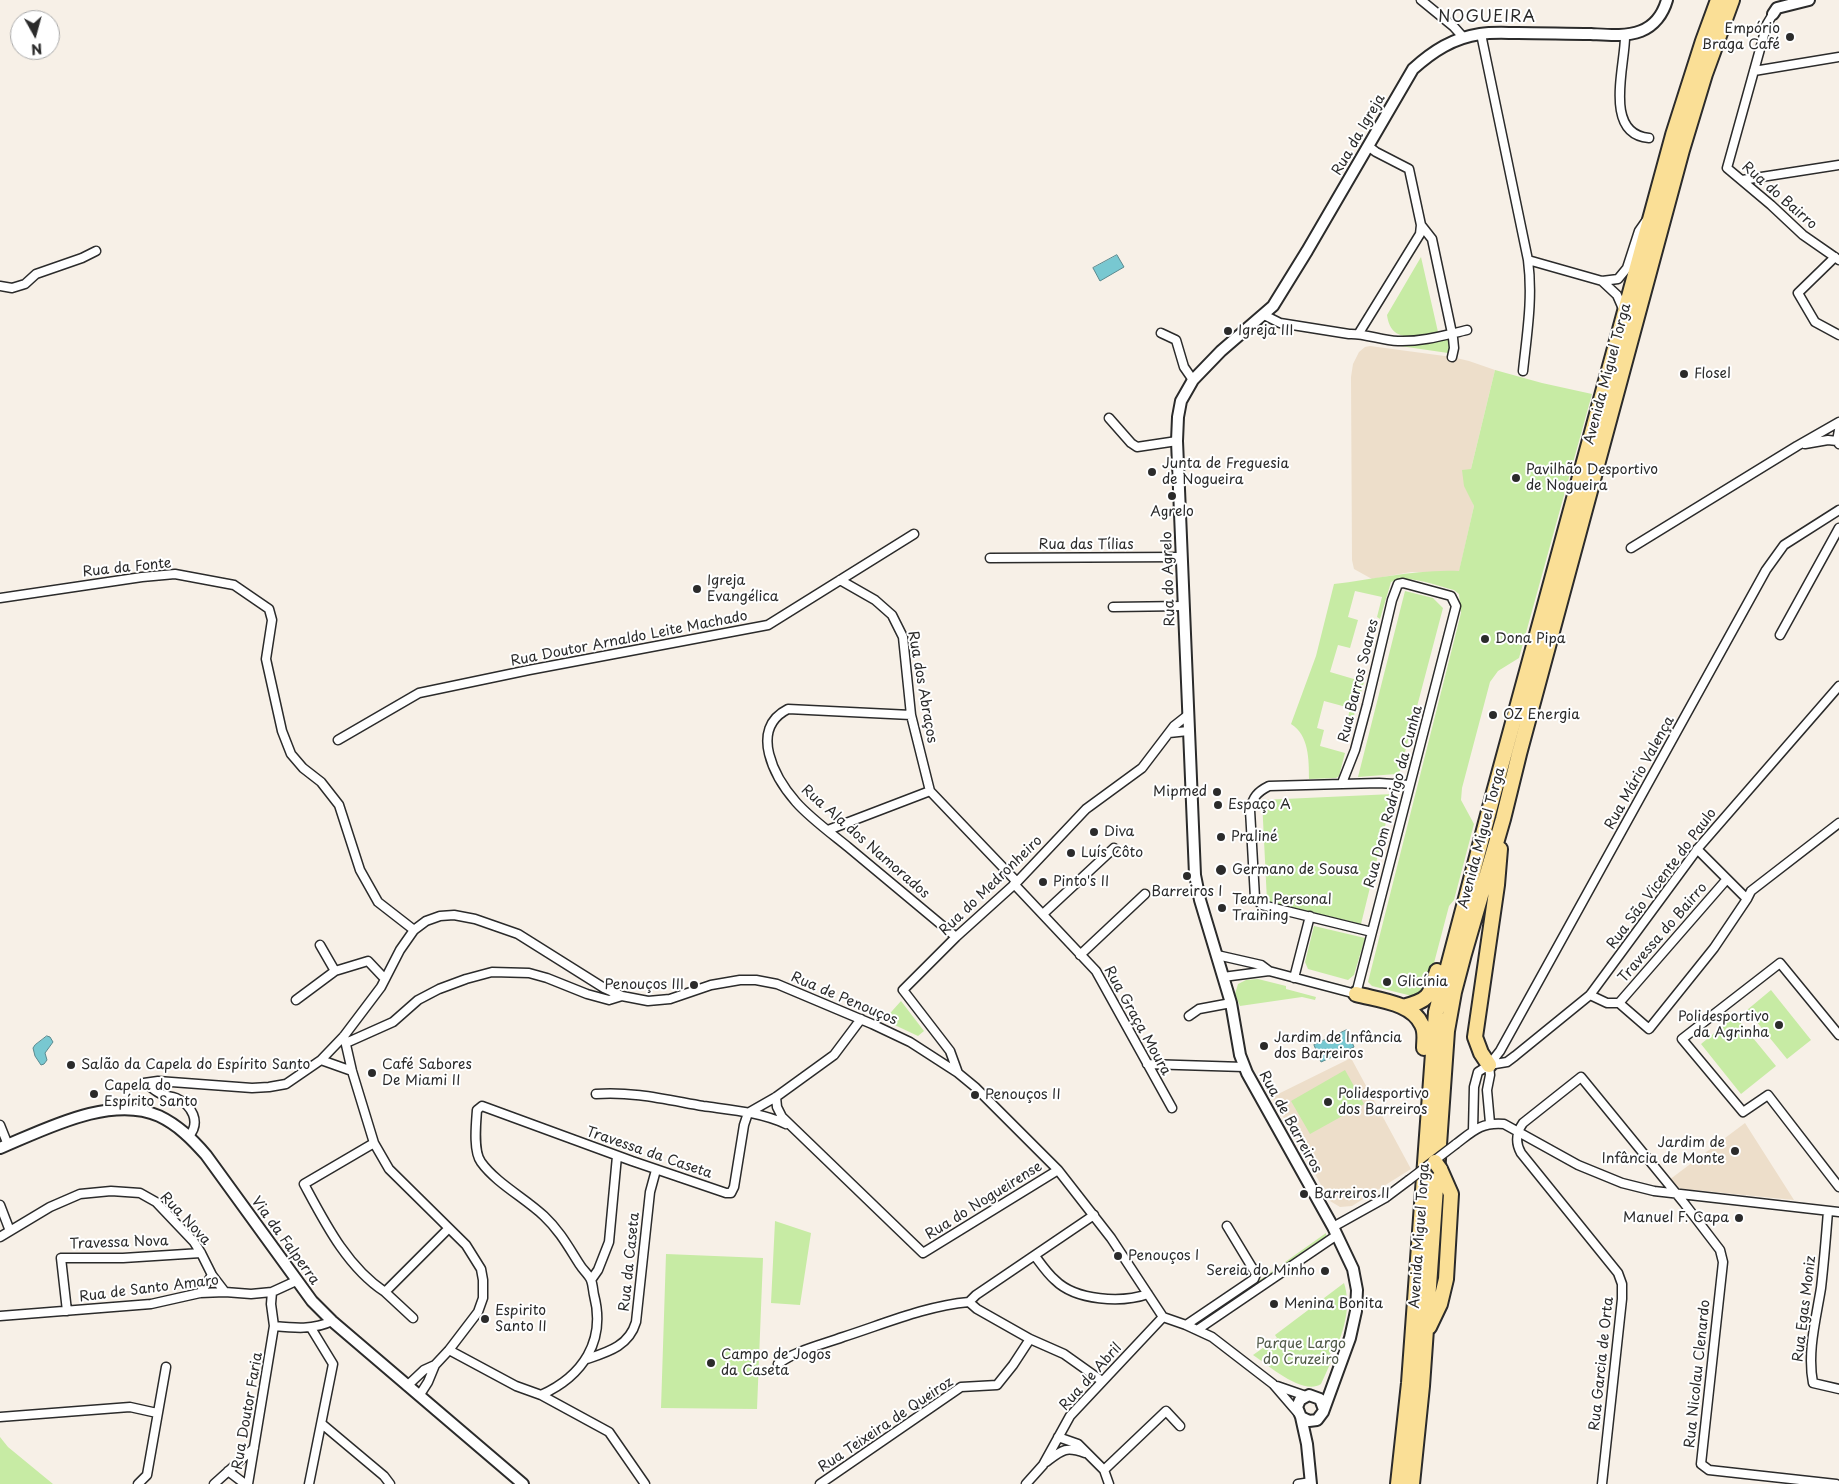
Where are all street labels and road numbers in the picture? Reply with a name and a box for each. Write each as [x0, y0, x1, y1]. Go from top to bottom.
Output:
street label: Rua da Igreja [1329, 91, 1389, 179]
street label: Rua do Bairro [1738, 159, 1820, 233]
street label: Avenida Miguel Torga [1581, 302, 1635, 446]
street label: Rua do Agrelo [1159, 531, 1179, 627]
street label: Rua das Tílias [1038, 537, 1134, 553]
street label: Rua da Fonte [82, 555, 172, 581]
street label: Rua Doutor Arnaldo Leite Machado [509, 608, 749, 670]
street label: Rua Barros Soares [1336, 618, 1382, 744]
street label: Rua dos Abraços [904, 630, 940, 744]
street label: Rua Dom Rodrigo da Cunha [1362, 704, 1426, 890]
street label: Rua Mário Valença [1602, 713, 1678, 833]
street label: Avenida Miguel Torga [1455, 766, 1509, 910]
street label: Rua Ala dos Namorados [797, 782, 933, 902]
street label: Rua São Vicente do Paulo [1604, 805, 1720, 953]
street label: Rua do Medronheiro [936, 833, 1046, 939]
street label: Travessa do Bairro [1615, 880, 1711, 986]
street label: Rua Graça Moura [1100, 963, 1174, 1079]
street label: Rua de Penouços [788, 969, 900, 1029]
street label: Rua de Barreiros [1255, 1068, 1325, 1176]
street label: Travessa da Caseta [584, 1124, 714, 1182]
street label: Rua do Nogueirense [923, 1158, 1045, 1244]
street label: Avenida Miguel Torga [1407, 1163, 1433, 1309]
street label: Rua Nova [156, 1189, 214, 1249]
street label: Via da Falperra [247, 1194, 323, 1288]
street label: Rua da Caseta [616, 1212, 644, 1312]
street label: Travessa Nova [69, 1233, 169, 1253]
street label: Rua Egas Moniz [1790, 1255, 1820, 1363]
street label: Rua de Santo Amaro [78, 1272, 220, 1306]
street label: Rua Garcia de Orta [1587, 1296, 1617, 1432]
street label: Rua Nicolau Clenardo [1682, 1299, 1714, 1449]
street label: Rua de Abril [1056, 1340, 1126, 1414]
street label: Rua Doutor Faria [229, 1351, 267, 1471]
street label: Rua Teixeira de Queiroz [815, 1374, 957, 1476]

